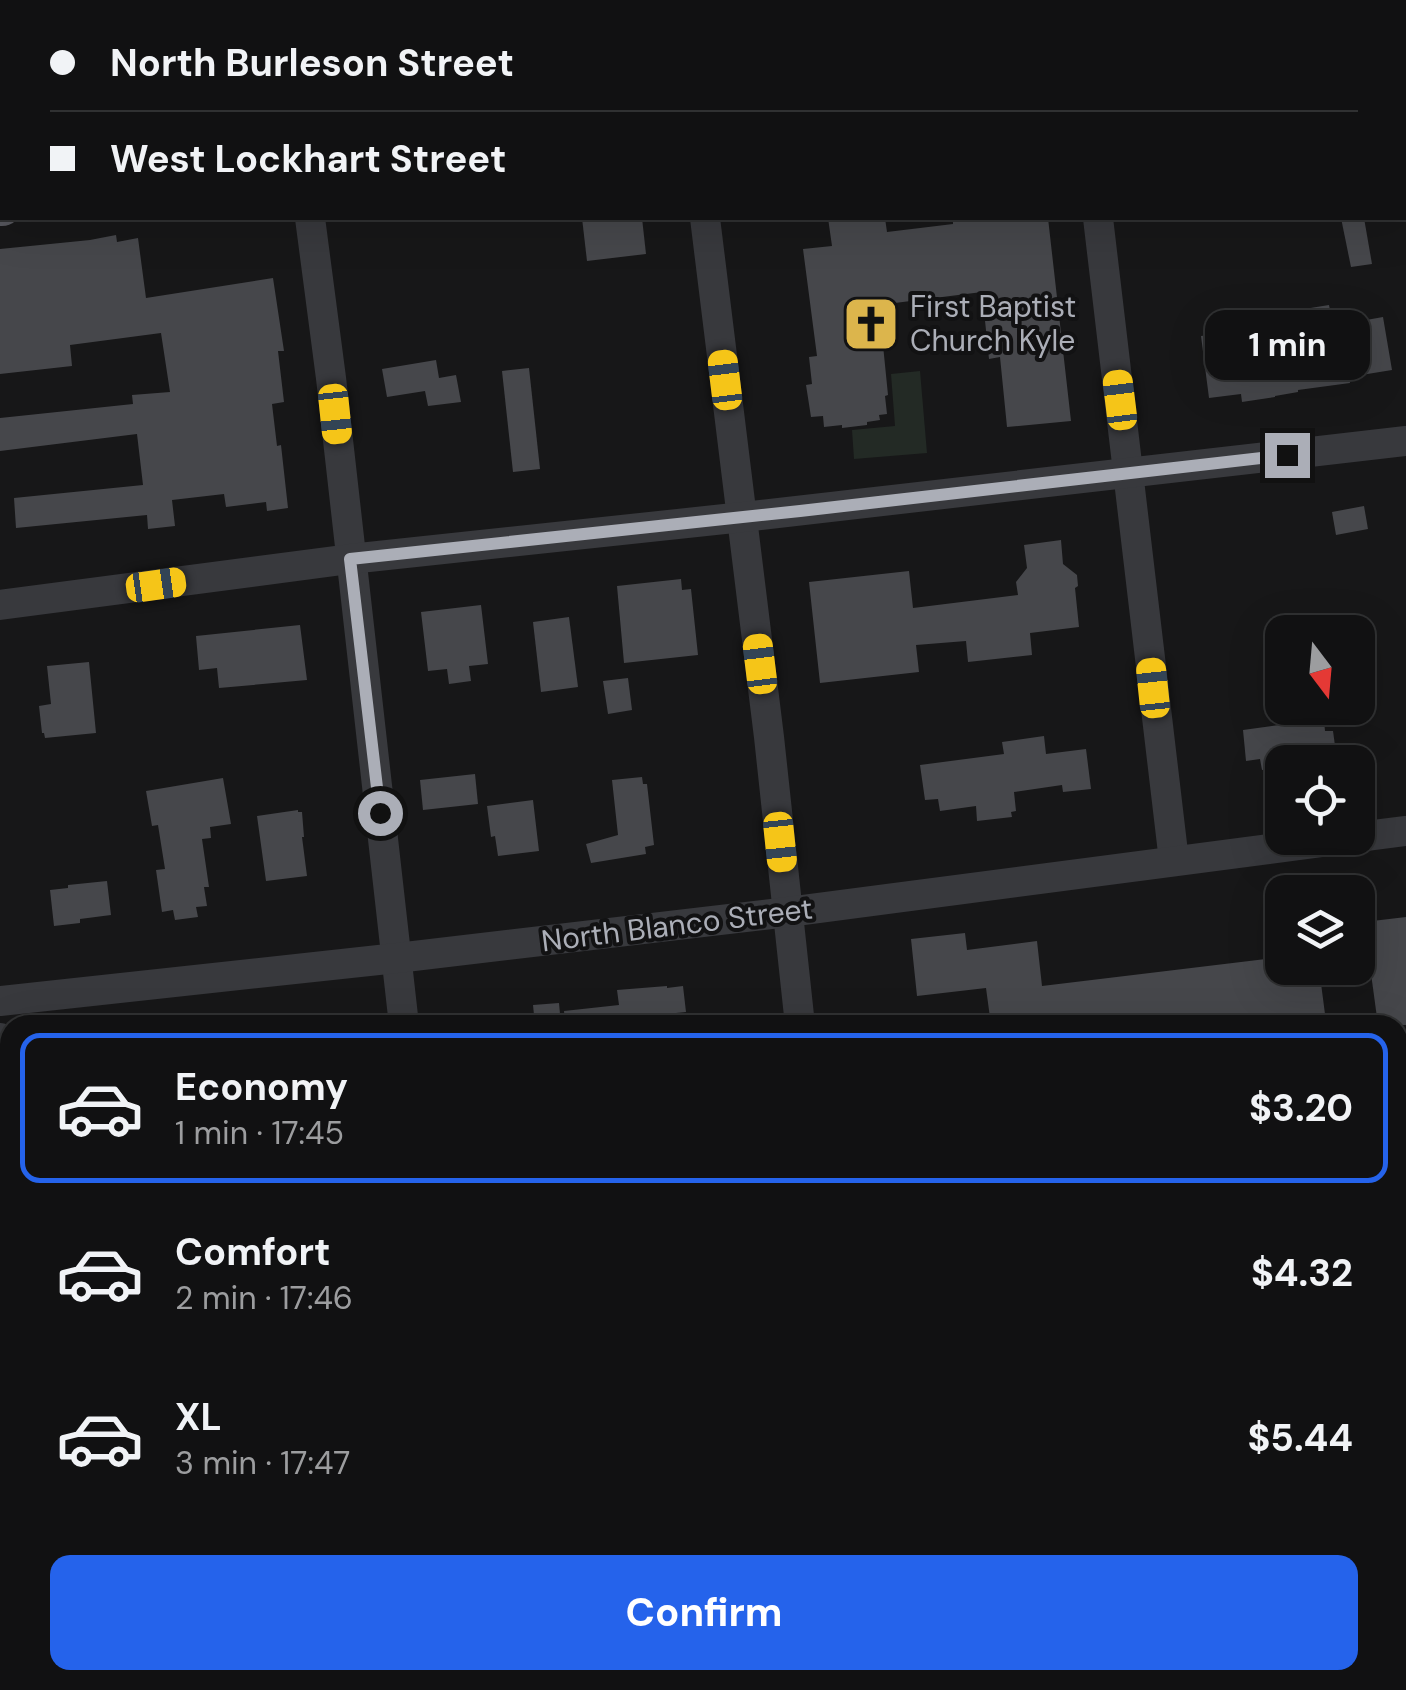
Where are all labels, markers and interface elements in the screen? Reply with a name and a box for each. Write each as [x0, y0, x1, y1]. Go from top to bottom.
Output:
text: North Burleson Street [110, 38, 514, 88]
text: West Lockhart Street [110, 134, 506, 184]
place label: First Baptist Church Kyle [910, 287, 1076, 360]
church icon: First Baptist Church Kyle [841, 294, 901, 354]
callout: 1 min [1204, 310, 1370, 380]
text: 1 min [1249, 324, 1326, 366]
car [706, 348, 744, 412]
car [1101, 368, 1139, 432]
car [317, 383, 353, 445]
route end [1265, 433, 1310, 478]
car [124, 566, 188, 604]
north arrow [1265, 615, 1375, 725]
map controls [1265, 615, 1375, 985]
car [741, 632, 779, 696]
car [1135, 657, 1171, 719]
button: locate [1265, 745, 1375, 855]
route start [358, 791, 403, 836]
car [762, 811, 798, 873]
button: layers [1265, 875, 1375, 985]
street label: North Blanco Street [539, 889, 815, 960]
text: Economy [175, 1062, 348, 1112]
icon: car [55, 1063, 145, 1153]
text: $3.20 [1249, 1083, 1353, 1133]
text: 1 min · 17:45 [175, 1112, 344, 1154]
text: Comfort [175, 1227, 331, 1277]
icon: car [55, 1228, 145, 1318]
text: $4.32 [1251, 1248, 1353, 1298]
text: 2 min · 17:46 [175, 1277, 353, 1319]
text: XL [175, 1392, 222, 1442]
icon: car [55, 1393, 145, 1483]
text: $5.44 [1247, 1413, 1353, 1463]
text: 3 min · 17:47 [175, 1442, 350, 1484]
button: Confirm [50, 1555, 1358, 1670]

